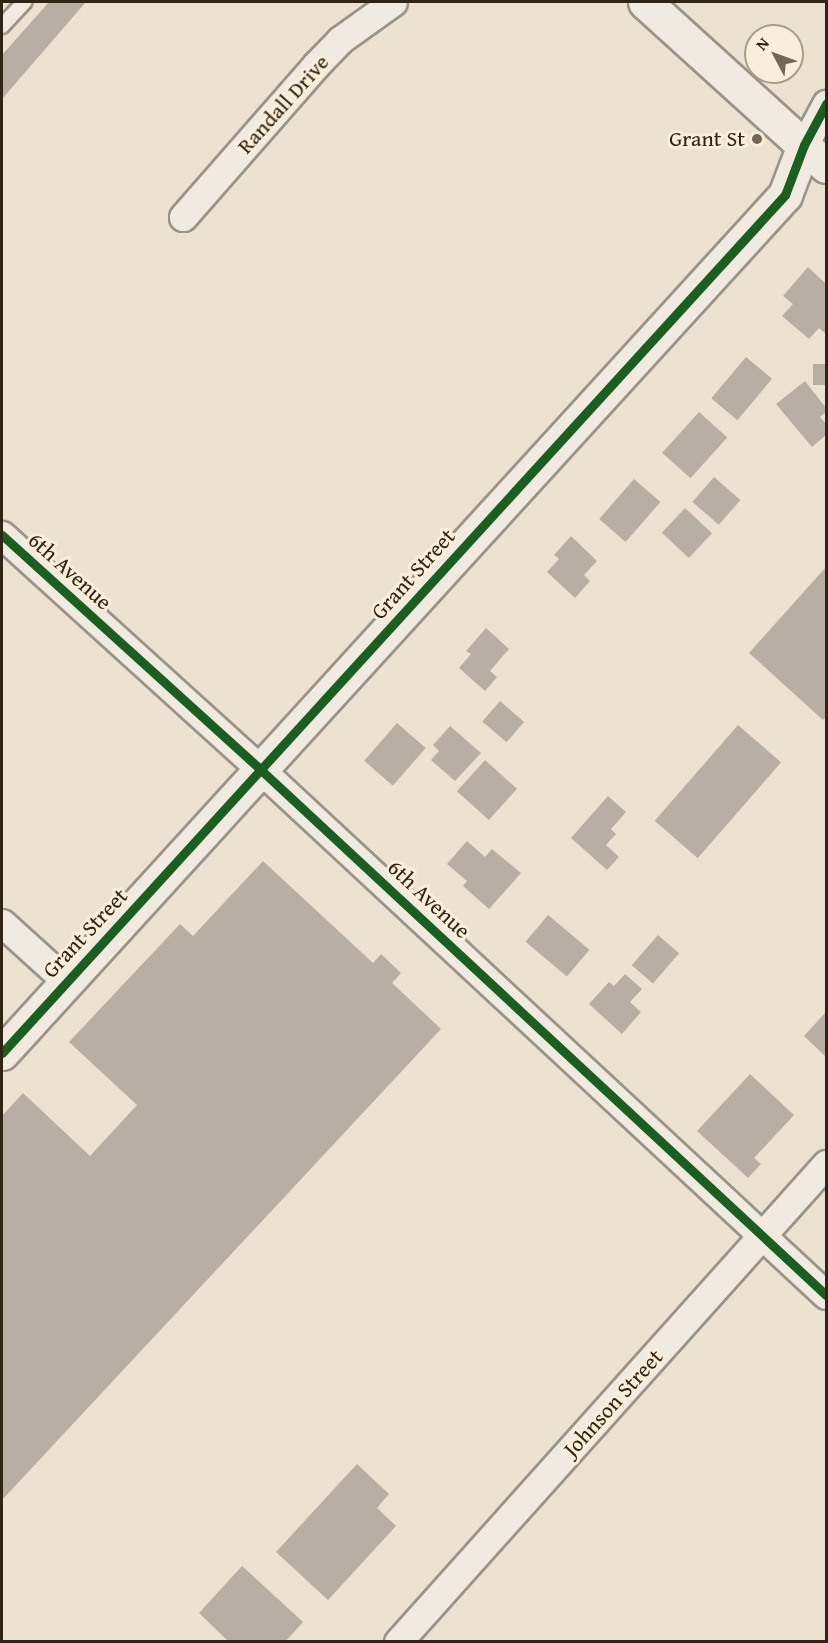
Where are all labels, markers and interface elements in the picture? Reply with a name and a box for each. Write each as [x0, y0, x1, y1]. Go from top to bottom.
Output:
north arrow [744, 24, 804, 84]
text: N [749, 32, 774, 55]
street label: Randall Drive [232, 49, 334, 159]
place label: Grant St [669, 126, 745, 152]
marker: Grant St [750, 132, 764, 146]
street label: Grant Street [365, 523, 461, 625]
street label: 6th Avenue [23, 527, 117, 615]
street label: 6th Avenue [382, 854, 476, 944]
street label: Grant Street [37, 883, 133, 983]
street label: Johnson Street [558, 1344, 668, 1462]

